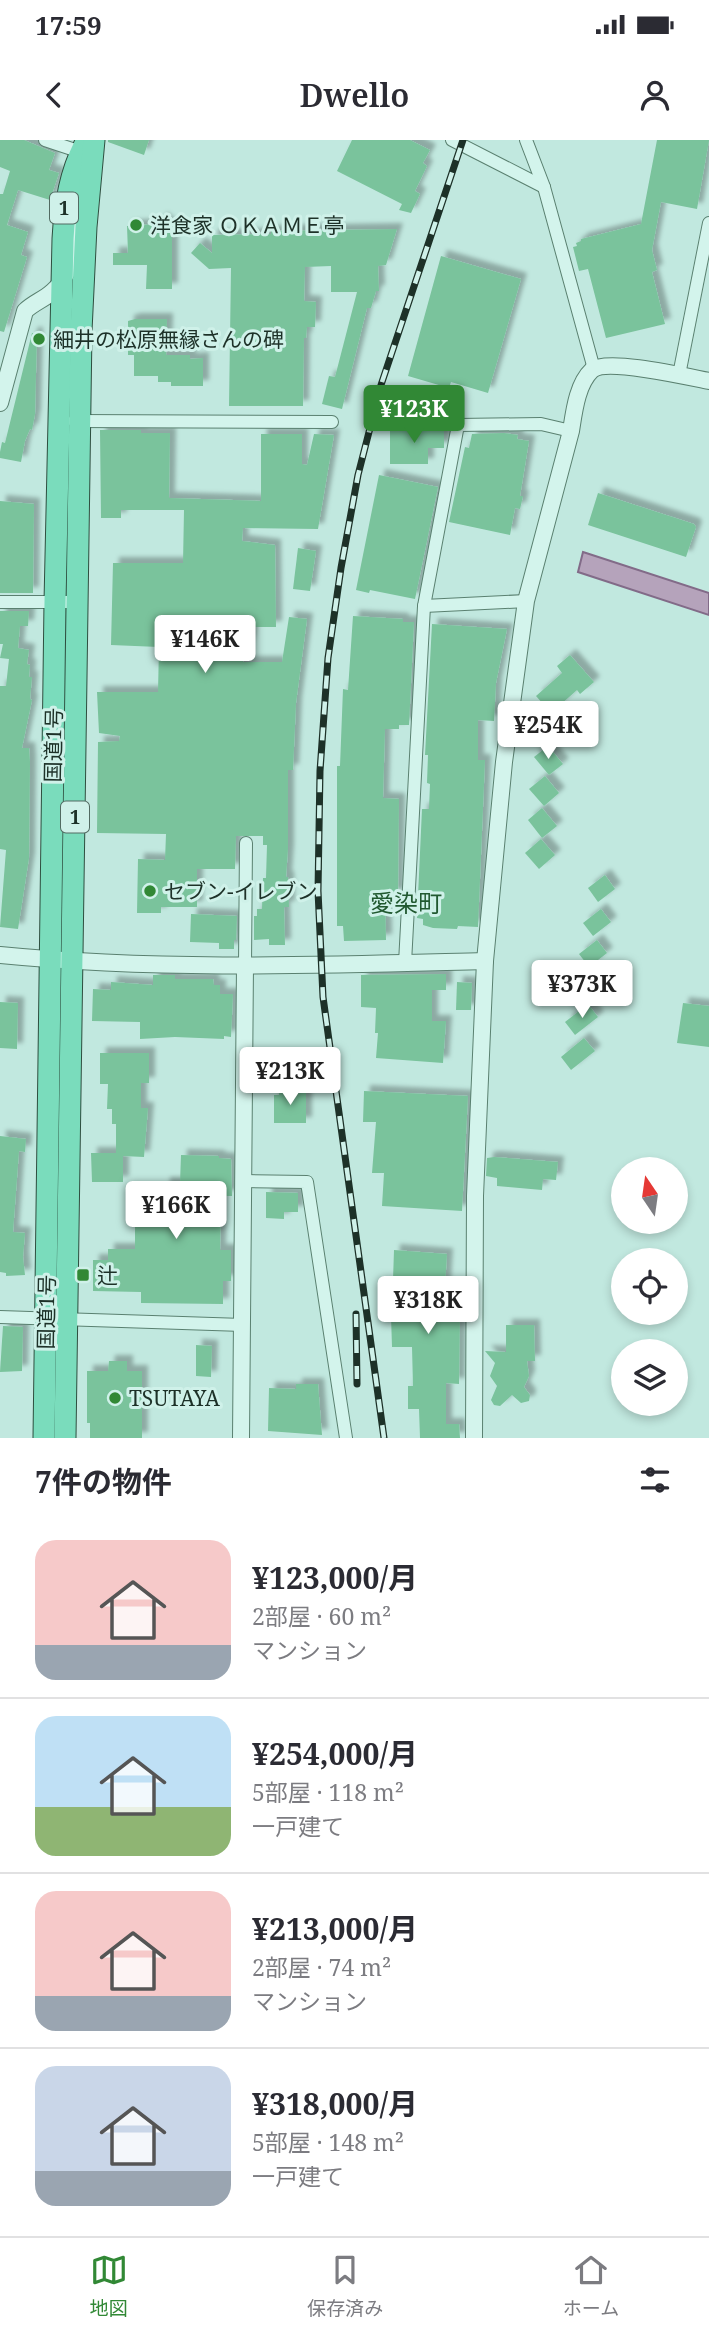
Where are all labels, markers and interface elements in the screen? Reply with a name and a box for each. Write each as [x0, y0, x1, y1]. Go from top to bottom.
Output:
text: 17:59 [35, 7, 102, 43]
text: Dwello [299, 73, 410, 116]
icon: back [35, 76, 73, 114]
icon: person [636, 76, 674, 114]
road number: 1 [50, 192, 78, 223]
place label: 洋食家 ＯＫＡＭＥ亭 [150, 211, 344, 239]
marker: 洋食家 ＯＫＡＭＥ亭 [128, 217, 144, 233]
place label: 細井の松原無縁さんの碑 [53, 325, 284, 353]
marker: 細井の松原無縁さんの碑 [31, 331, 47, 347]
pin: ¥123K [365, 386, 463, 445]
text: ¥123K [380, 392, 448, 424]
pin: ¥146K [156, 616, 254, 675]
text: ¥146K [171, 622, 239, 654]
pin: ¥254K [499, 702, 597, 761]
street label: 国道1号 [38, 707, 68, 783]
text: ¥254K [514, 708, 582, 740]
road number: 1 [61, 802, 89, 832]
place label: セブン-イレブン [164, 877, 318, 905]
marker: セブン-イレブン [142, 883, 158, 899]
district label: 愛染町 [370, 886, 442, 919]
pin: ¥373K [533, 960, 631, 1020]
text: ¥373K [548, 967, 616, 999]
pin: ¥213K [241, 1048, 339, 1107]
text: ¥213K [256, 1054, 324, 1086]
north arrow [611, 1157, 688, 1234]
map controls [611, 1157, 688, 1416]
pin: ¥166K [127, 1182, 225, 1241]
text: ¥166K [142, 1188, 210, 1220]
button: locate [611, 1248, 688, 1325]
place label: 辻 [97, 1261, 118, 1289]
marker: 辻 [75, 1267, 91, 1283]
street label: 国道1号 [31, 1274, 61, 1350]
pin: ¥318K [379, 1276, 477, 1336]
text: ¥318K [394, 1283, 462, 1315]
button: layers [611, 1339, 688, 1416]
place label: TSUTAYA [129, 1384, 220, 1412]
marker: TSUTAYA [107, 1390, 123, 1406]
text: 7件の物件 [35, 1461, 172, 1502]
icon: filters [636, 1461, 674, 1499]
text: ¥123,000/月 [252, 1557, 418, 1598]
icon: home [91, 1568, 175, 1652]
text: 2部屋 · 60 m² [252, 1600, 391, 1632]
text: マンション [252, 1634, 367, 1666]
text: ¥254,000/月 [252, 1733, 418, 1774]
icon: home [91, 1744, 175, 1828]
text: 5部屋 · 118 m² [252, 1776, 404, 1808]
text: 一戸建て [252, 1810, 344, 1842]
text: ¥213,000/月 [252, 1908, 418, 1949]
icon: home [91, 1919, 175, 2003]
text: 2部屋 · 74 m² [252, 1951, 391, 1983]
text: マンション [252, 1985, 367, 2017]
text: ¥318,000/月 [252, 2083, 418, 2124]
icon: home [91, 2094, 175, 2178]
text: 5部屋 · 148 m² [252, 2126, 404, 2158]
text: 一戸建て [252, 2160, 344, 2192]
tab: 地図 [90, 2251, 128, 2321]
tab: 保存済み [307, 2251, 383, 2321]
tab: ホーム [563, 2251, 619, 2321]

